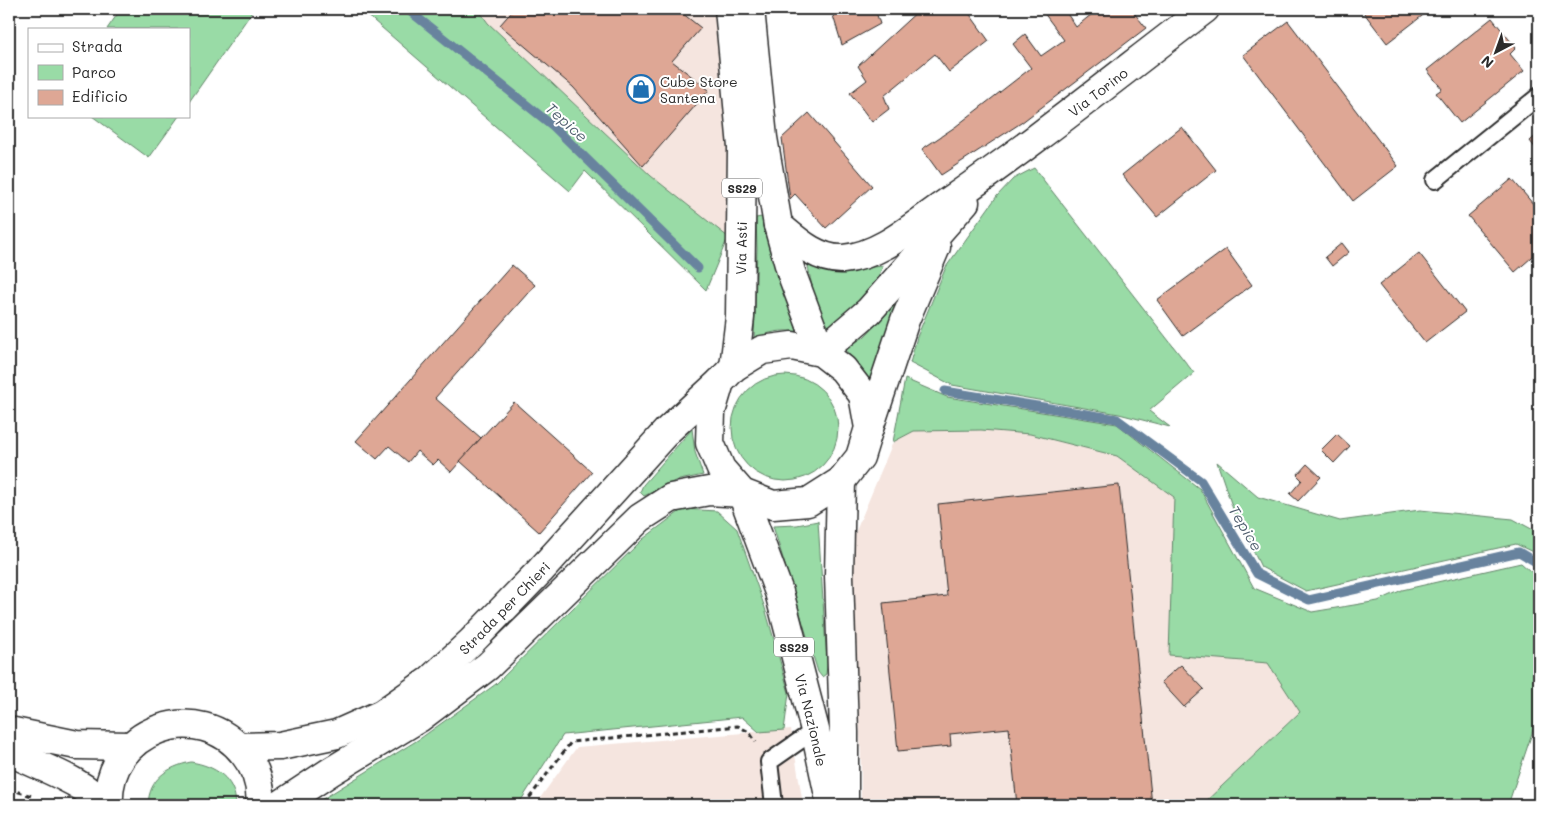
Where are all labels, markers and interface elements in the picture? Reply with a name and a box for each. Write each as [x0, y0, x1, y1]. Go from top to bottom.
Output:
legend [28, 28, 190, 118]
north arrow [1470, 28, 1520, 78]
text: Strada [72, 36, 123, 56]
text: N [1477, 52, 1497, 73]
text: Parco [72, 62, 116, 82]
street label: Via Torino [1064, 63, 1131, 120]
place label: Cube Store Santena [660, 72, 738, 107]
shop icon: Cube Store Santena [626, 74, 656, 104]
text: Edificio [72, 86, 128, 106]
water label: Tepice [542, 98, 592, 146]
road number: SS29 [722, 178, 762, 198]
street label: Via Asti [731, 221, 751, 275]
water label: Tepice [1225, 502, 1267, 554]
street label: Strada per Chieri [454, 557, 554, 658]
road number: SS29 [774, 638, 814, 656]
street label: Via Nazionale [791, 672, 832, 768]

